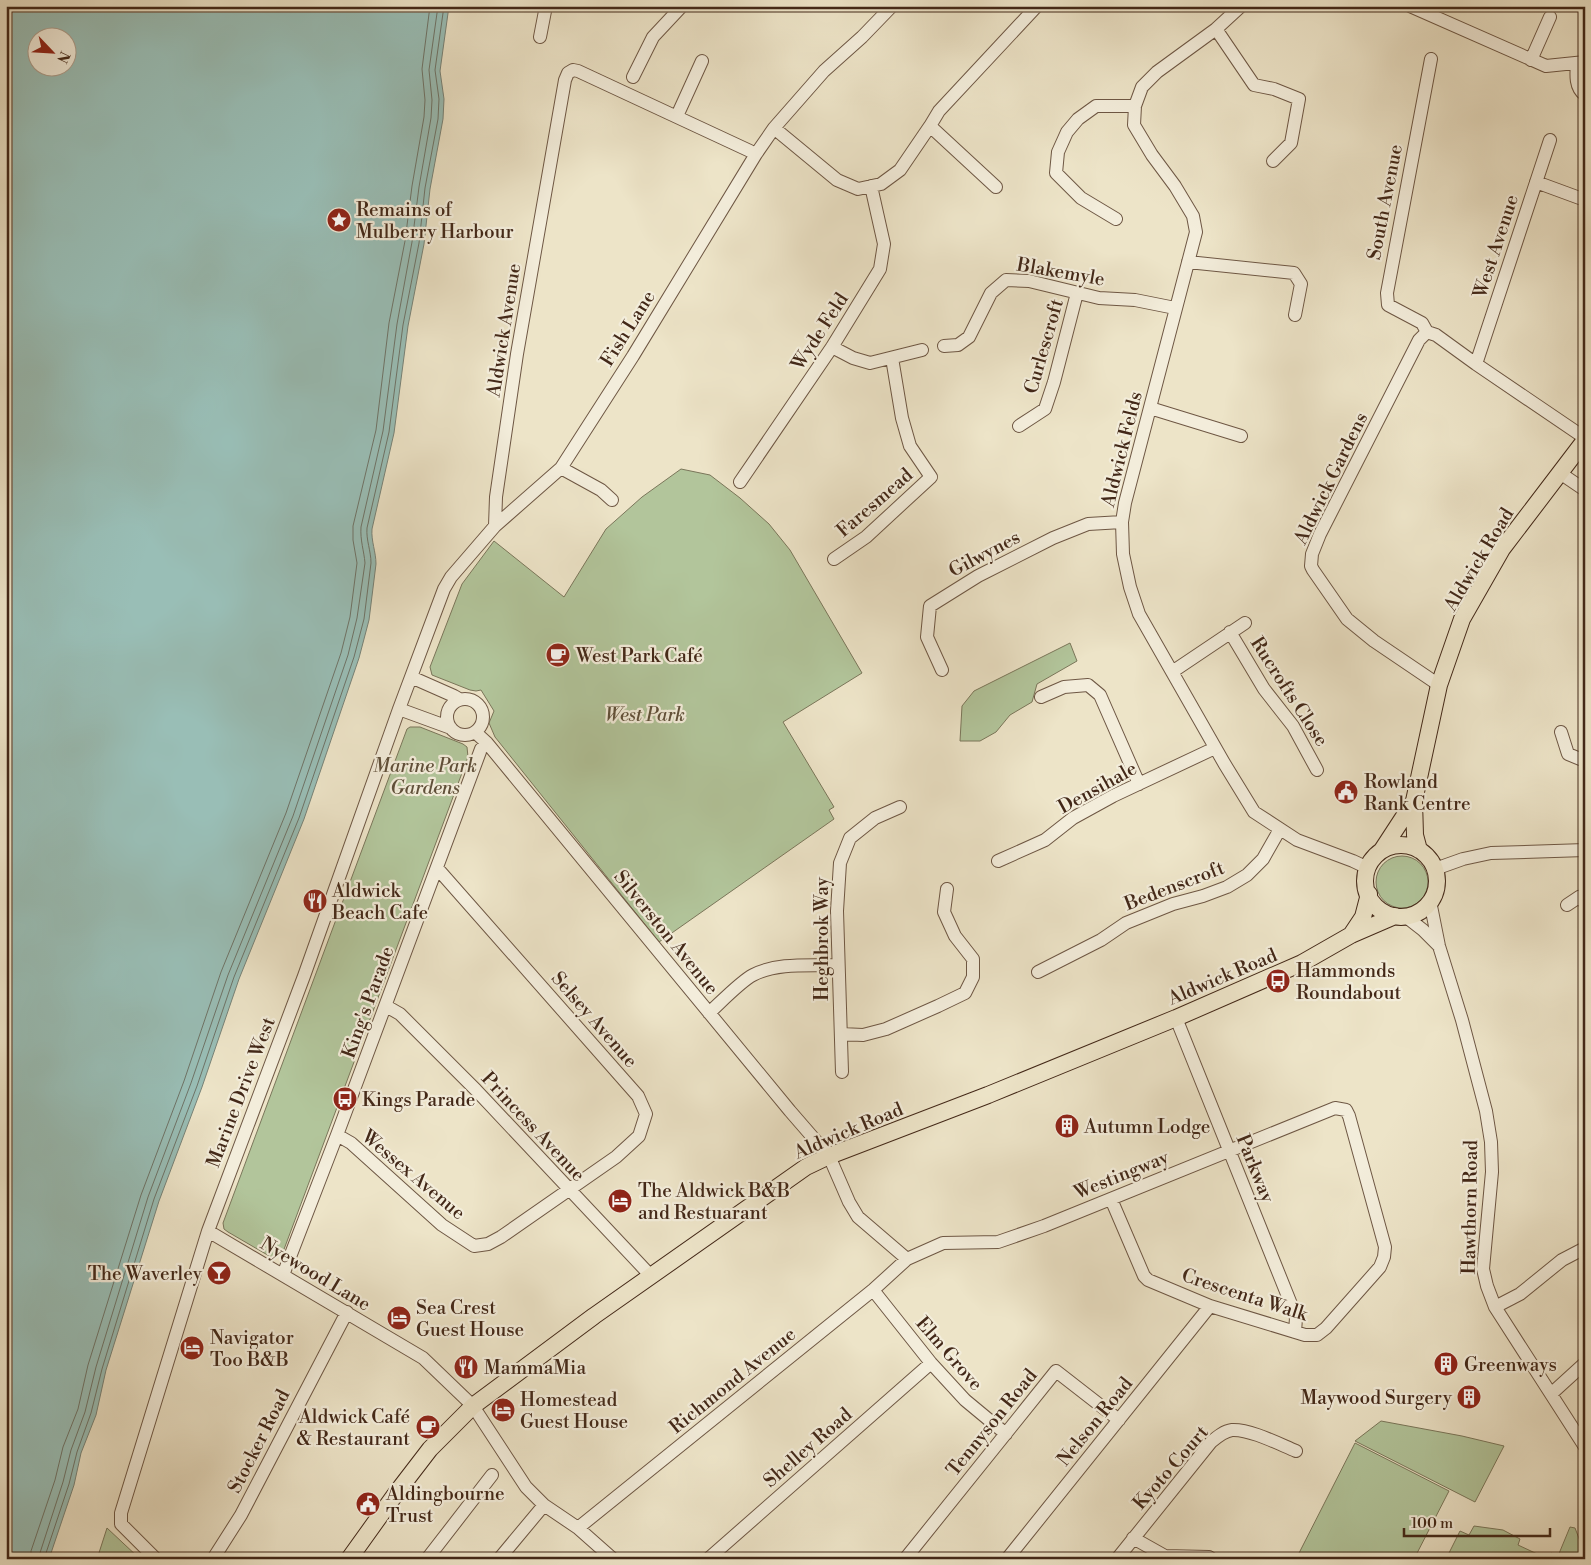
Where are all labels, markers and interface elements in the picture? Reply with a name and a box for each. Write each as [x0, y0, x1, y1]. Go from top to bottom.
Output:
north arrow [28, 28, 78, 78]
text: N [52, 48, 73, 66]
street label: South Avenue [1362, 142, 1408, 262]
street label: West Avenue [1468, 192, 1524, 302]
place label: Remains of Mulberry Harbour [356, 198, 514, 244]
place icon: Remains of Mulberry Harbour [326, 207, 352, 233]
street label: Blakemyle [1014, 252, 1107, 292]
street label: Aldwick Avenue [481, 262, 526, 400]
street label: Fish Lane [595, 286, 661, 371]
street label: Wyde Feld [785, 288, 854, 376]
street label: Curlescroft [1019, 296, 1069, 396]
street label: Aldwick Felds [1096, 389, 1148, 510]
street label: Aldwick Gardens [1288, 408, 1373, 549]
street label: Faresmead [831, 463, 918, 542]
street label: Aldwick Road [1438, 503, 1519, 616]
street label: Gilwynes [945, 525, 1024, 583]
street label: Rucrofts Close [1245, 632, 1333, 751]
cafe icon: West Park Café [545, 642, 571, 668]
place label: West Park Café [575, 644, 703, 668]
park label: West Park [605, 703, 685, 727]
park label: Marine Park Gardens [373, 754, 477, 800]
street label: Densihale [1054, 756, 1141, 819]
place label: Rowland Rank Centre [1364, 770, 1471, 816]
public building icon: Rowland Rank Centre [1333, 779, 1359, 805]
street label: Bedenscroft [1120, 856, 1228, 916]
street label: Silverston Avenue [609, 865, 724, 1000]
street label: Heghbrok Way [810, 876, 834, 1001]
place label: Aldwick Beach Cafe [331, 879, 428, 925]
restaurant icon: Aldwick Beach Cafe [302, 888, 328, 914]
street label: King's Parade [337, 943, 399, 1062]
street label: Aldwick Road [1163, 943, 1281, 1011]
place label: Hammonds Roundabout [1296, 959, 1402, 1005]
street label: Selsey Avenue [546, 967, 643, 1073]
bus stop icon: Hammonds Roundabout [1265, 968, 1291, 994]
street label: Marine Drive West [201, 1013, 281, 1171]
street label: Princess Avenue [476, 1067, 590, 1187]
bus stop icon: Kings Parade [332, 1086, 358, 1112]
place label: Kings Parade [362, 1088, 475, 1112]
street label: Aldwick Road [789, 1097, 907, 1165]
building icon: Autumn Lodge [1054, 1113, 1080, 1139]
place label: Autumn Lodge [1083, 1115, 1210, 1139]
street label: Wessex Avenue [356, 1124, 470, 1225]
street label: Parkway [1231, 1131, 1280, 1207]
street label: Hawthorn Road [1457, 1139, 1483, 1274]
street label: Westingway [1070, 1145, 1173, 1205]
place label: The Aldwick B&B and Restuarant [638, 1179, 790, 1225]
hotel icon: The Aldwick B&B and Restuarant [607, 1188, 633, 1214]
street label: Nyewood Lane [256, 1231, 375, 1316]
bar icon: The Waverley [206, 1260, 232, 1286]
place label: The Waverley [88, 1262, 203, 1286]
street label: Crescenta Walk [1179, 1263, 1312, 1327]
place label: Sea Crest Guest House [416, 1296, 524, 1342]
hotel icon: Sea Crest Guest House [386, 1305, 412, 1331]
street label: Elm Grove [911, 1312, 988, 1396]
street label: Richmond Avenue [664, 1322, 801, 1439]
place label: Navigator Too B&B [210, 1326, 294, 1372]
hotel icon: Navigator Too B&B [179, 1335, 205, 1361]
building icon: Greenways [1433, 1351, 1459, 1377]
place label: Greenways [1464, 1353, 1557, 1377]
restaurant icon: MammaMia [453, 1354, 479, 1380]
place label: MammaMia [484, 1356, 586, 1380]
street label: Tennyson Road [941, 1364, 1043, 1481]
street label: Nelson Road [1052, 1372, 1138, 1471]
building icon: Maywood Surgery [1456, 1384, 1482, 1410]
street label: Stocker Road [222, 1385, 295, 1497]
place label: Maywood Surgery [1300, 1386, 1453, 1410]
place label: Homestead Guest House [520, 1388, 628, 1434]
hotel icon: Homestead Guest House [490, 1397, 516, 1423]
street label: Shelley Road [758, 1403, 857, 1493]
place label: Aldwick Café & Restaurant [297, 1405, 410, 1451]
cafe icon: Aldwick Café & Restaurant [415, 1414, 441, 1440]
street label: Kyoto Court [1128, 1421, 1214, 1515]
place label: Aldingbourne Trust [385, 1482, 505, 1528]
public building icon: Aldingbourne Trust [355, 1491, 381, 1517]
scale bar [1404, 1505, 1550, 1537]
text: 100 m [1411, 1514, 1453, 1533]

